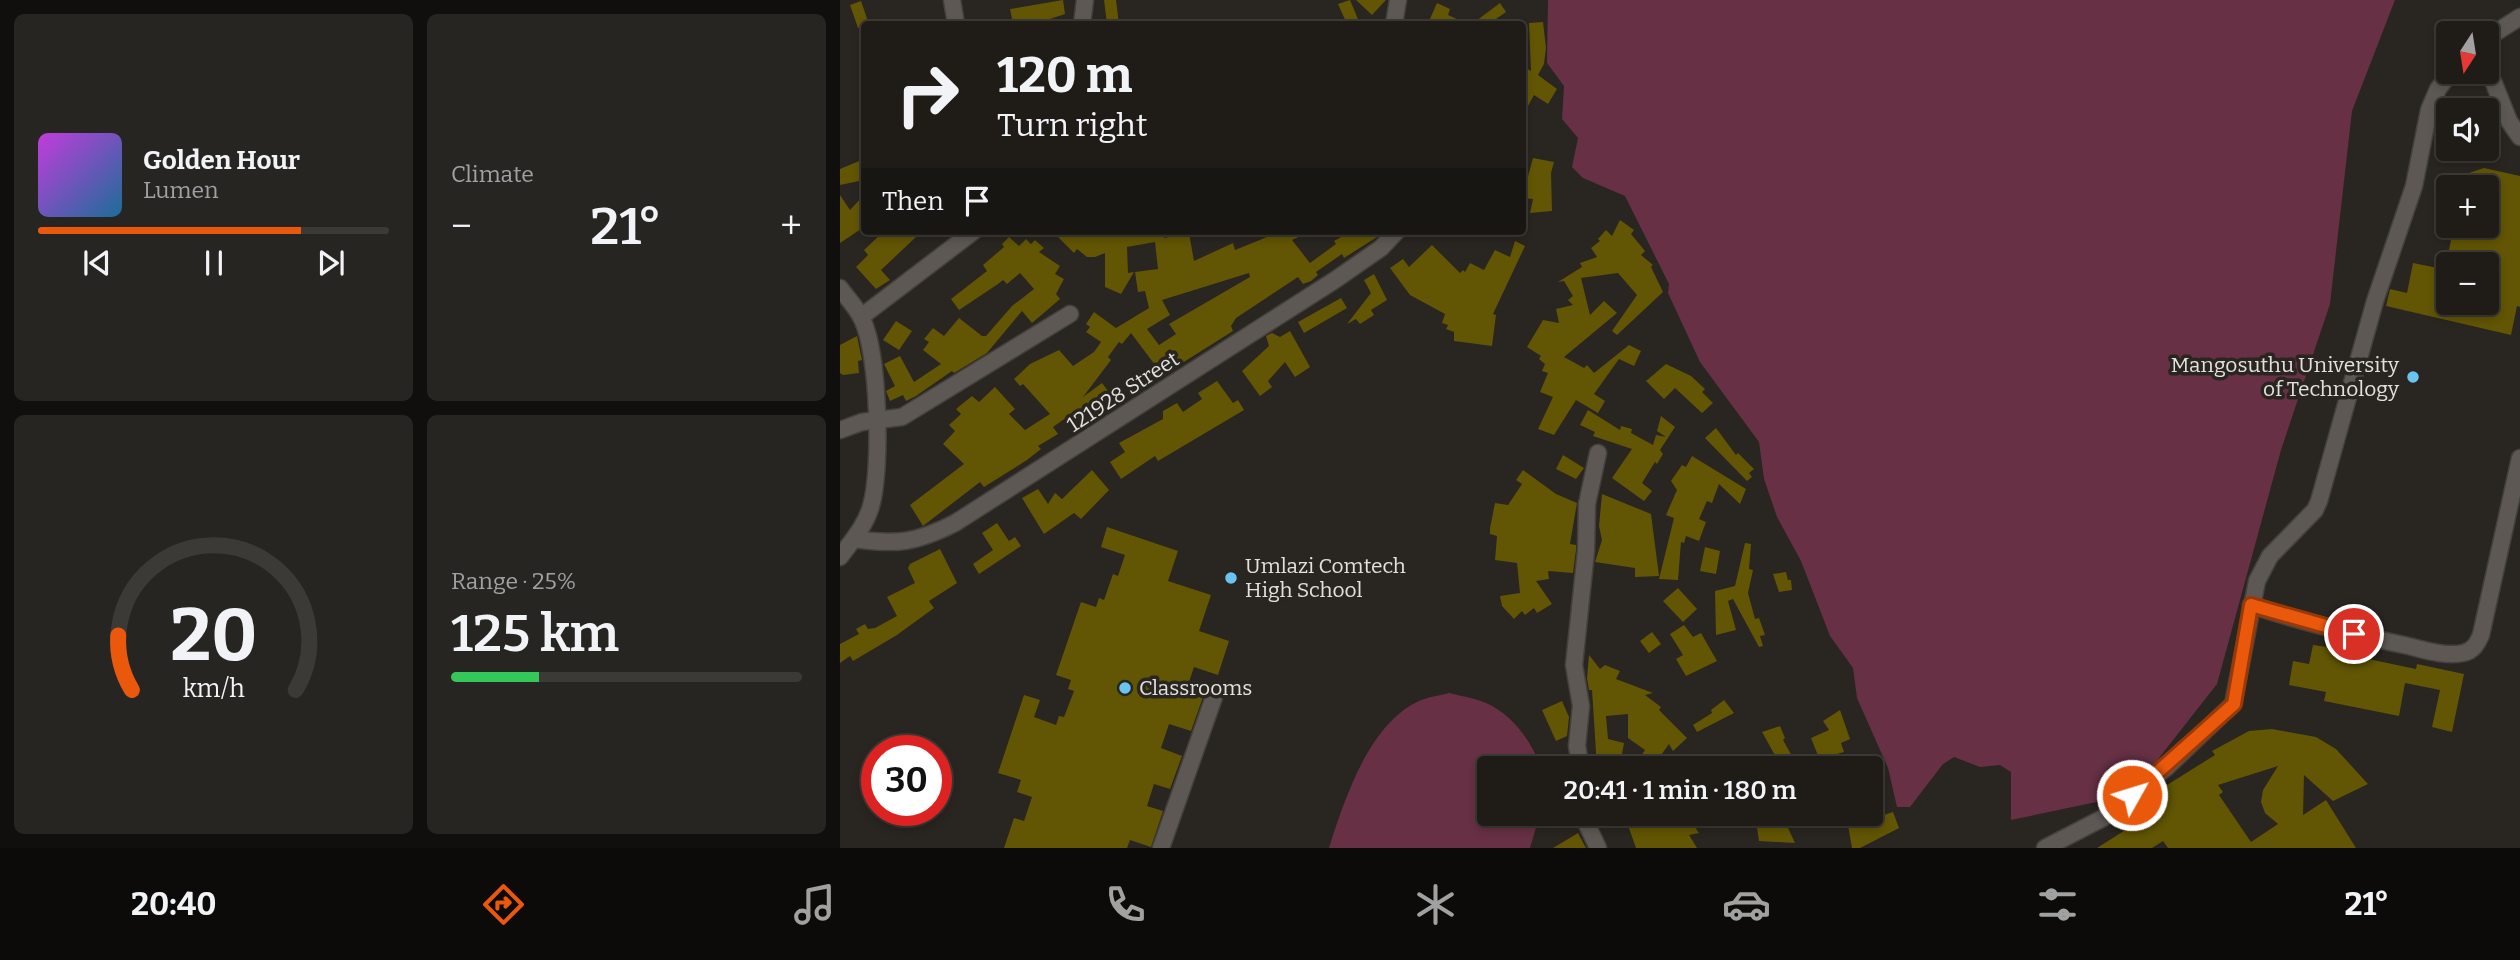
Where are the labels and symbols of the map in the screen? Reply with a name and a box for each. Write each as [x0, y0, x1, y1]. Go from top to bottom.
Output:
north arrow [2436, 21, 2499, 84]
street label: 121928 Street [1062, 346, 1184, 438]
place label: Mangosuthu University of Technology [2171, 352, 2400, 402]
marker: Mangosuthu University of Technology [2405, 369, 2421, 385]
place label: Umlazi Comtech High School [1245, 553, 1406, 603]
marker: Umlazi Comtech High School [1223, 570, 1239, 586]
pin [2324, 604, 2384, 664]
place label: Classrooms [1139, 675, 1252, 701]
marker: Classrooms [1117, 680, 1133, 696]
speed limit sign: 30 [861, 735, 952, 826]
position arrow [2095, 758, 2169, 832]

